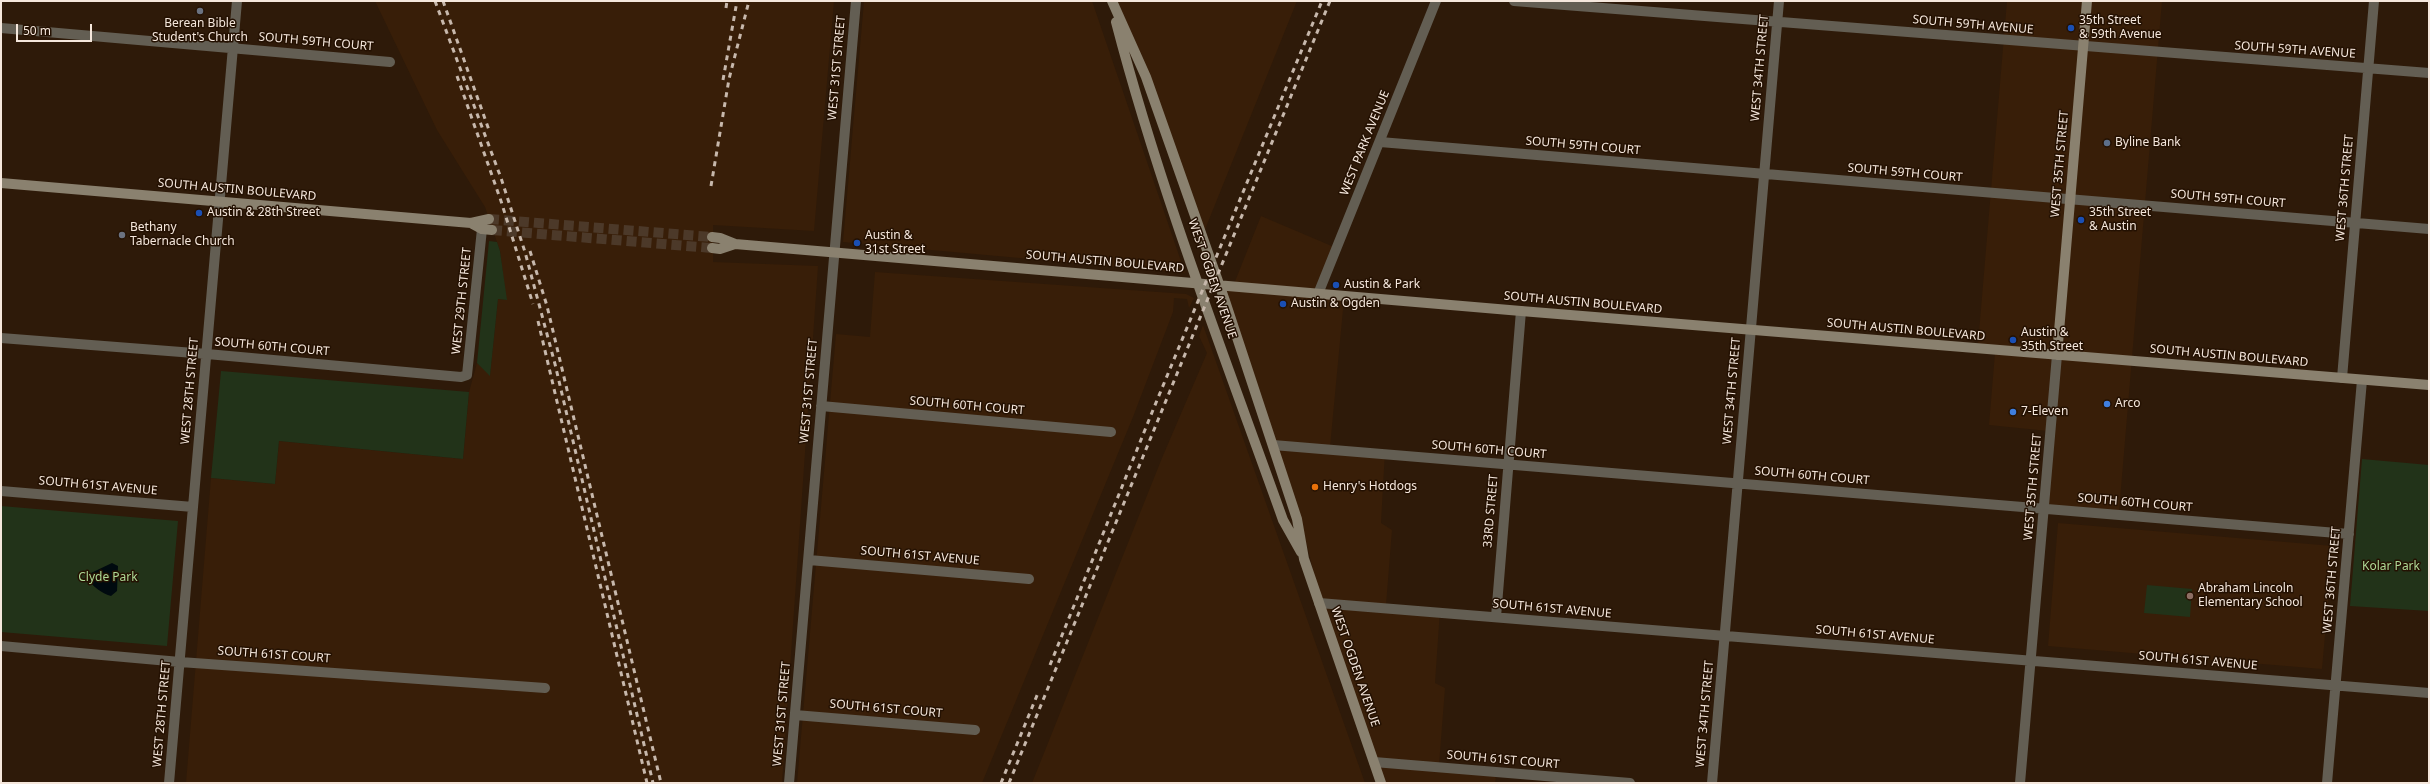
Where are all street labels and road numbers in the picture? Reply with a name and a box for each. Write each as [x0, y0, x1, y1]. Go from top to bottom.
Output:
street label: SOUTH 59TH AVENUE [1912, 13, 2034, 37]
street label: WEST 34TH STREET [1748, 14, 1772, 122]
street label: WEST 31ST STREET [825, 15, 849, 121]
street label: SOUTH 59TH COURT [258, 30, 374, 54]
street label: SOUTH 59TH AVENUE [2234, 39, 2356, 61]
street label: WEST PARK AVENUE [1337, 88, 1393, 198]
street label: WEST 35TH STREET [2048, 110, 2072, 218]
street label: SOUTH 59TH COURT [1525, 134, 1641, 158]
street label: WEST 36TH STREET [2333, 134, 2357, 242]
street label: SOUTH 59TH COURT [1847, 161, 1963, 185]
street label: SOUTH AUSTIN BOULEVARD [157, 176, 317, 204]
street label: SOUTH 59TH COURT [2170, 187, 2286, 211]
street label: WEST OGDEN AVENUE [1185, 217, 1239, 341]
street label: WEST 29TH STREET [449, 247, 475, 355]
street label: SOUTH AUSTIN BOULEVARD [1025, 248, 1185, 276]
street label: SOUTH AUSTIN BOULEVARD [1503, 289, 1663, 317]
street label: SOUTH AUSTIN BOULEVARD [1826, 316, 1986, 344]
street label: SOUTH 60TH COURT [214, 335, 330, 359]
street label: WEST 28TH STREET [178, 337, 202, 445]
street label: WEST 34TH STREET [1720, 337, 1744, 445]
street label: WEST 31ST STREET [797, 338, 821, 444]
street label: SOUTH AUSTIN BOULEVARD [2149, 342, 2309, 370]
street label: SOUTH 60TH COURT [909, 394, 1025, 418]
street label: WEST 35TH STREET [2021, 433, 2045, 541]
street label: SOUTH 60TH COURT [1431, 438, 1547, 462]
street label: SOUTH 60TH COURT [1754, 464, 1870, 488]
street label: SOUTH 61ST AVENUE [38, 474, 158, 498]
street label: 33RD STREET [1481, 474, 1501, 548]
street label: SOUTH 60TH COURT [2077, 491, 2193, 515]
street label: WEST 36TH STREET [2320, 526, 2344, 634]
street label: SOUTH 61ST AVENUE [860, 544, 980, 568]
street label: SOUTH 61ST AVENUE [1492, 597, 1612, 621]
street label: WEST OGDEN AVENUE [1328, 605, 1382, 729]
street label: SOUTH 61ST AVENUE [1815, 623, 1935, 647]
street label: SOUTH 61ST COURT [217, 644, 331, 666]
street label: SOUTH 61ST AVENUE [2138, 649, 2258, 673]
street label: WEST 28TH STREET [150, 660, 174, 768]
street label: WEST 34TH STREET [1693, 660, 1717, 768]
street label: WEST 31ST STREET [770, 661, 794, 767]
street label: SOUTH 61ST COURT [829, 697, 943, 721]
street label: SOUTH 61ST COURT [1446, 748, 1560, 772]

